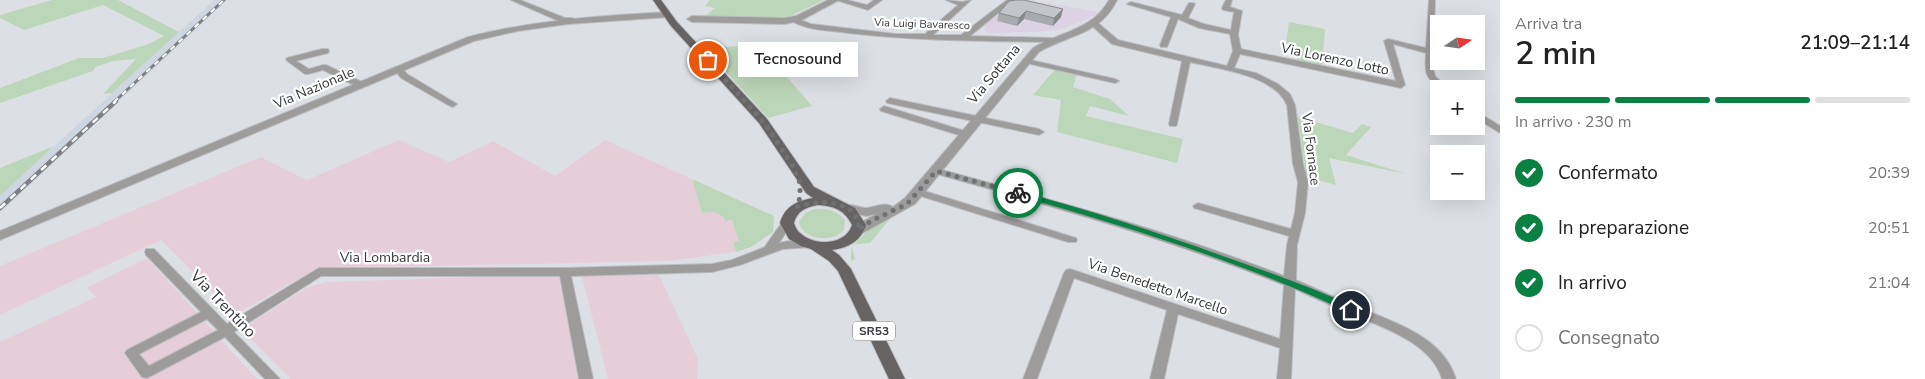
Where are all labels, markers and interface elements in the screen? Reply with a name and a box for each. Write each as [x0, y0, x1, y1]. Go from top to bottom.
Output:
text: Arriva tra [1515, 13, 1582, 35]
street label: Via Luigi Bavaresco [873, 15, 970, 33]
north arrow [1430, 15, 1485, 70]
map controls [1430, 15, 1485, 200]
text: 21:09–21:14 [1800, 30, 1910, 56]
text: 2 min [1515, 32, 1597, 75]
street label: Via Lorenzo Lotto [1278, 38, 1391, 80]
pin [687, 39, 729, 81]
street label: Via Sottana [963, 40, 1025, 109]
callout: Tecnosound [738, 42, 858, 78]
icon: bag [694, 46, 722, 74]
text: Tecnosound [754, 48, 842, 70]
street label: Via Nazionale [270, 62, 357, 114]
button: + [1430, 80, 1485, 135]
street label: Via Fornace [1297, 110, 1325, 187]
text: In arrivo · 230 m [1515, 111, 1631, 133]
button: − [1430, 145, 1485, 200]
icon: check [1515, 159, 1543, 187]
text: Confermato [1558, 160, 1658, 186]
text: 20:39 [1868, 162, 1910, 184]
courier [993, 168, 1043, 218]
icon: bike [1004, 179, 1032, 207]
icon: check [1515, 214, 1543, 242]
text: In preparazione [1558, 215, 1689, 241]
text: 20:51 [1868, 217, 1910, 239]
street label: Via Lombardia [339, 248, 430, 267]
street label: Via Benedetto Marcello [1085, 254, 1231, 320]
street label: Via Trentino [184, 265, 261, 343]
icon: check [1515, 269, 1543, 297]
text: In arrivo [1558, 270, 1627, 296]
text: 21:04 [1868, 272, 1910, 294]
pin [1330, 289, 1372, 331]
icon: home [1337, 296, 1365, 324]
road number: SR53 [853, 322, 895, 341]
text: Consegnato [1558, 325, 1660, 351]

